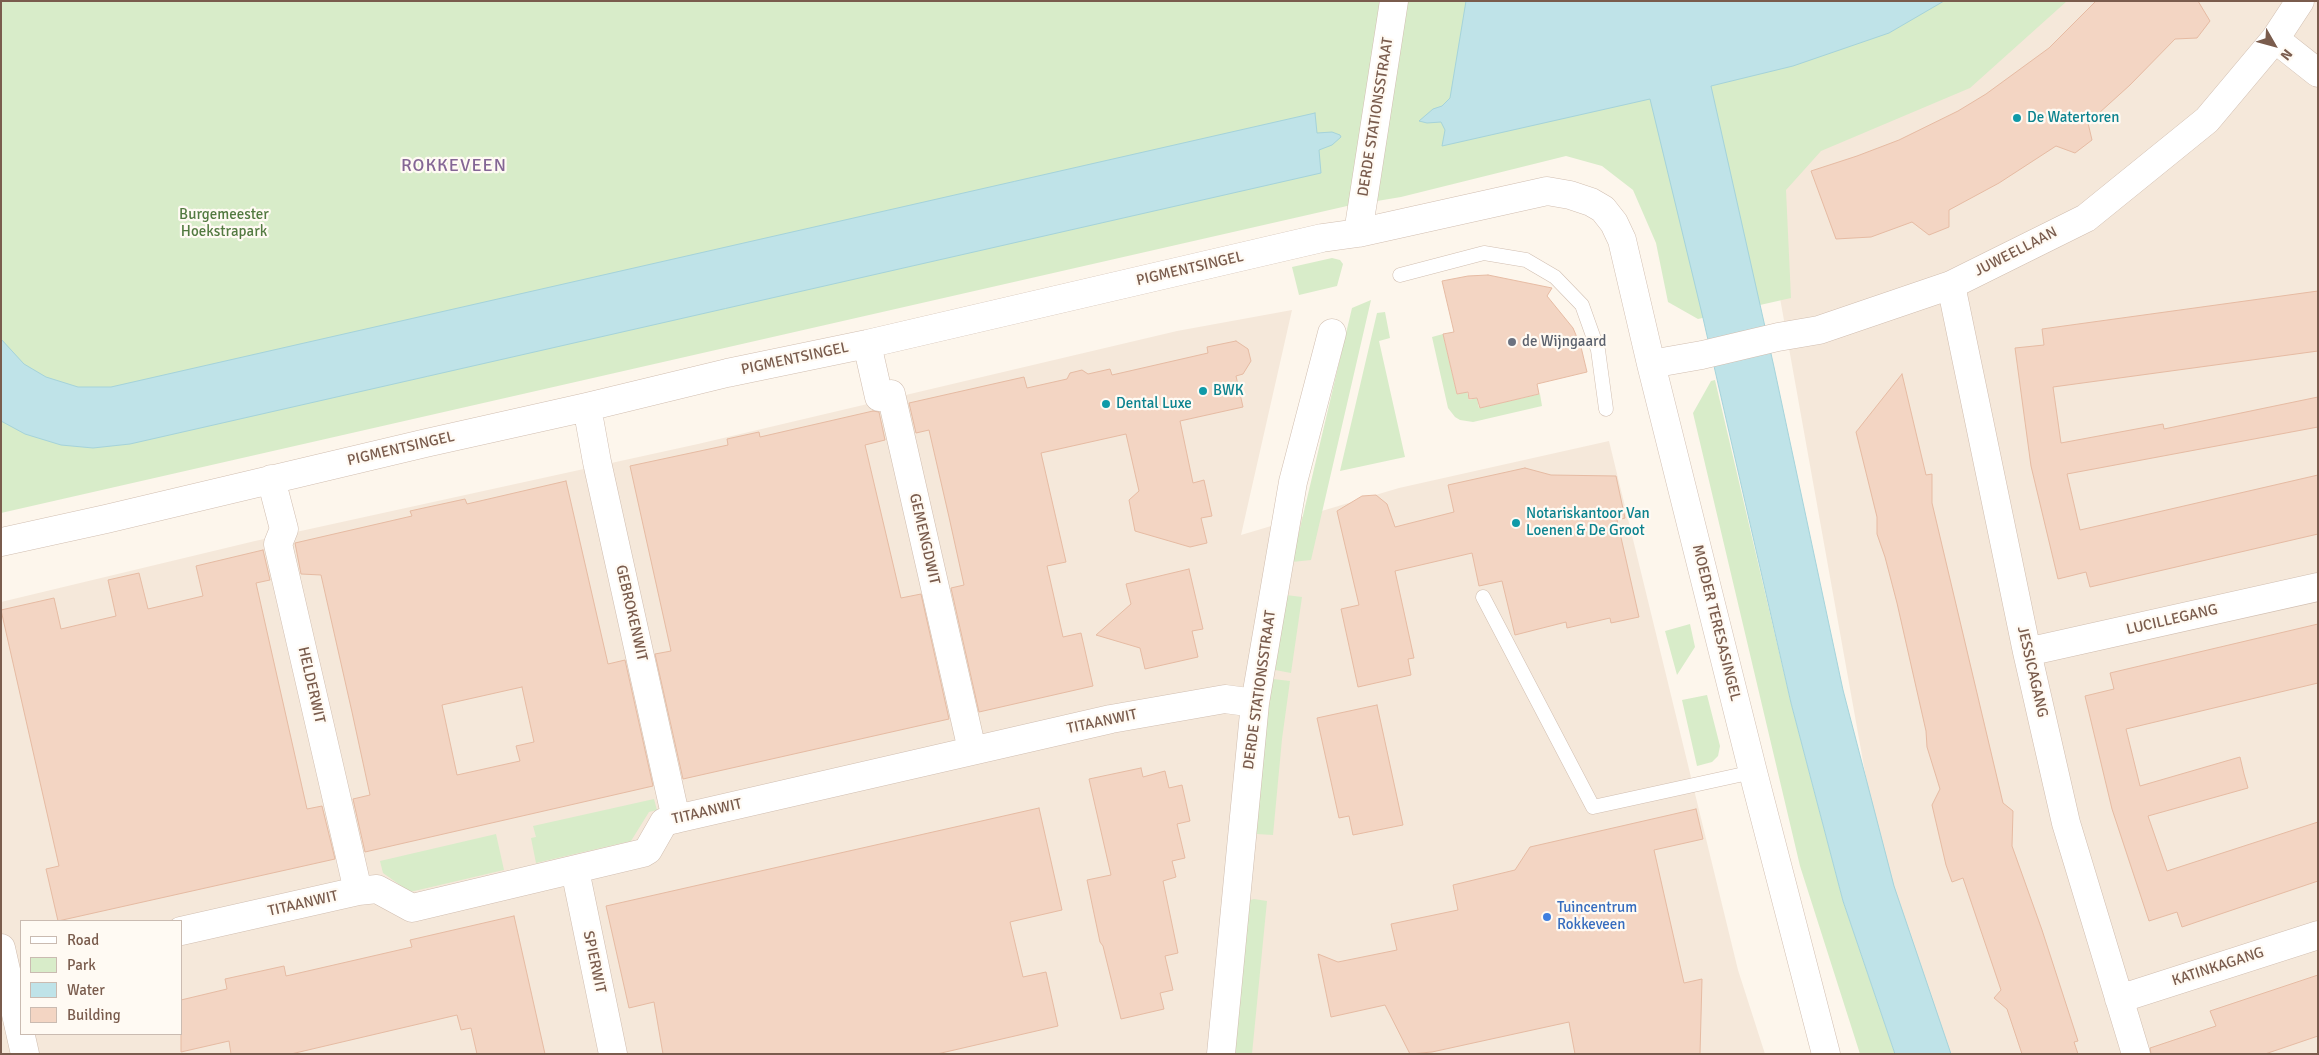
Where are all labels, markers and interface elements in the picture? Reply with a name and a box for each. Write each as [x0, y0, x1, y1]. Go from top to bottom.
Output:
north arrow [2249, 20, 2299, 70]
street label: DERDE STATIONSSTRAAT [1355, 36, 1397, 198]
text: N [2277, 45, 2296, 64]
place label: De Watertoren [2027, 109, 2119, 127]
marker: De Watertoren [2011, 112, 2023, 124]
district label: ROKKEVEEN [400, 155, 508, 177]
park label: Burgemeester Hoekstrapark [179, 206, 269, 241]
street label: JUWEELLAAN [1972, 223, 2060, 281]
street label: PIGMENTSINGEL [1135, 248, 1245, 290]
place label: de Wijngaard [1522, 333, 1606, 351]
marker: de Wijngaard [1506, 336, 1518, 348]
street label: PIGMENTSINGEL [740, 339, 850, 379]
place label: BWK [1213, 382, 1244, 400]
marker: BWK [1197, 385, 1209, 397]
place label: Dental Luxe [1116, 395, 1192, 413]
marker: Dental Luxe [1100, 398, 1112, 410]
street label: PIGMENTSINGEL [346, 428, 456, 470]
street label: GEMENGDWIT [905, 492, 943, 586]
place label: Notariskantoor Van Loenen & De Groot [1526, 505, 1650, 540]
marker: Notariskantoor Van Loenen & De Groot [1510, 517, 1522, 529]
street label: MOEDER TERESASINGEL [1688, 543, 1744, 703]
street label: GEBROKENWIT [611, 563, 651, 663]
street label: LUCILLEGANG [2125, 601, 2219, 639]
street label: DERDE STATIONSSTRAAT [1240, 609, 1280, 771]
street label: JESSICAGANG [2013, 625, 2051, 719]
street label: HELDERWIT [293, 645, 329, 725]
street label: TITAANWIT [1065, 706, 1139, 738]
street label: TITAANWIT [670, 795, 744, 829]
street label: TITAANWIT [266, 887, 340, 921]
place label: Tuincentrum Rokkeveen [1557, 899, 1637, 934]
marker: Tuincentrum Rokkeveen [1541, 911, 1553, 923]
legend [20, 920, 182, 1035]
street label: SPIERWIT [579, 929, 609, 995]
text: Road [67, 931, 99, 949]
street label: KATINKAGANG [2170, 944, 2266, 990]
text: Park [67, 956, 96, 974]
text: Water [67, 981, 105, 999]
text: Building [67, 1006, 121, 1024]

